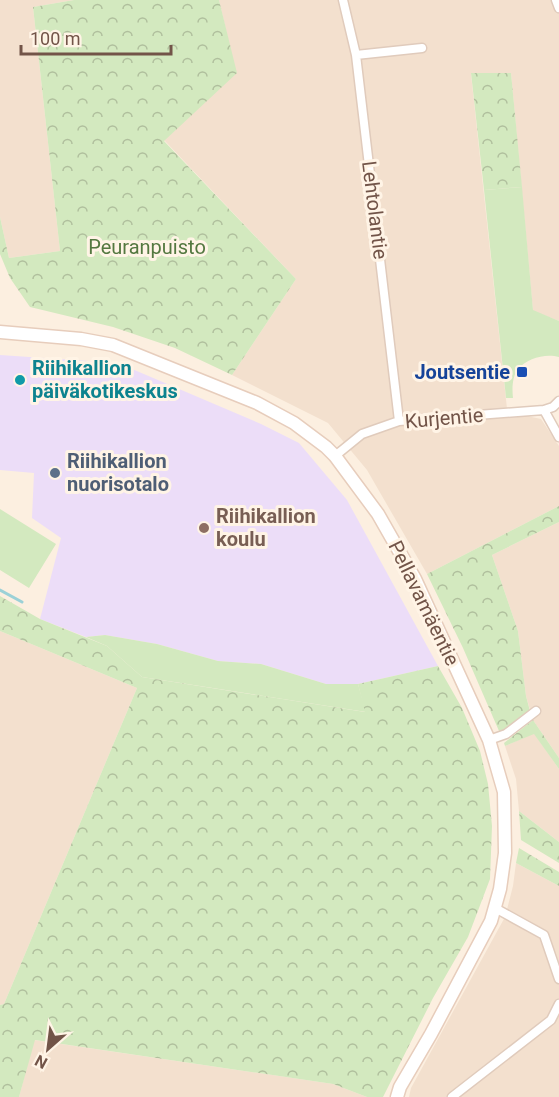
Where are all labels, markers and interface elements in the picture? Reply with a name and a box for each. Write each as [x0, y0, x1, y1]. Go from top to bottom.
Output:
scale bar [21, 18, 171, 56]
text: 100 m [30, 28, 81, 49]
street label: Lehtolantie [357, 159, 393, 261]
park label: Peuranpuisto [88, 235, 206, 259]
place label: Riihikallion päiväkotikeskus [32, 356, 178, 403]
place label: Joutsentie [414, 360, 510, 384]
marker: Joutsentie [515, 365, 529, 379]
marker: Riihikallion päiväkotikeskus [13, 373, 27, 387]
street label: Kurjentie [404, 403, 484, 433]
place label: Riihikallion nuorisotalo [67, 449, 169, 496]
marker: Riihikallion nuorisotalo [48, 466, 62, 480]
place label: Riihikallion koulu [216, 504, 316, 551]
marker: Riihikallion koulu [197, 521, 211, 535]
street label: Pellavamäentie [383, 537, 465, 669]
north arrow [18, 1019, 78, 1079]
text: N [32, 1051, 51, 1073]

